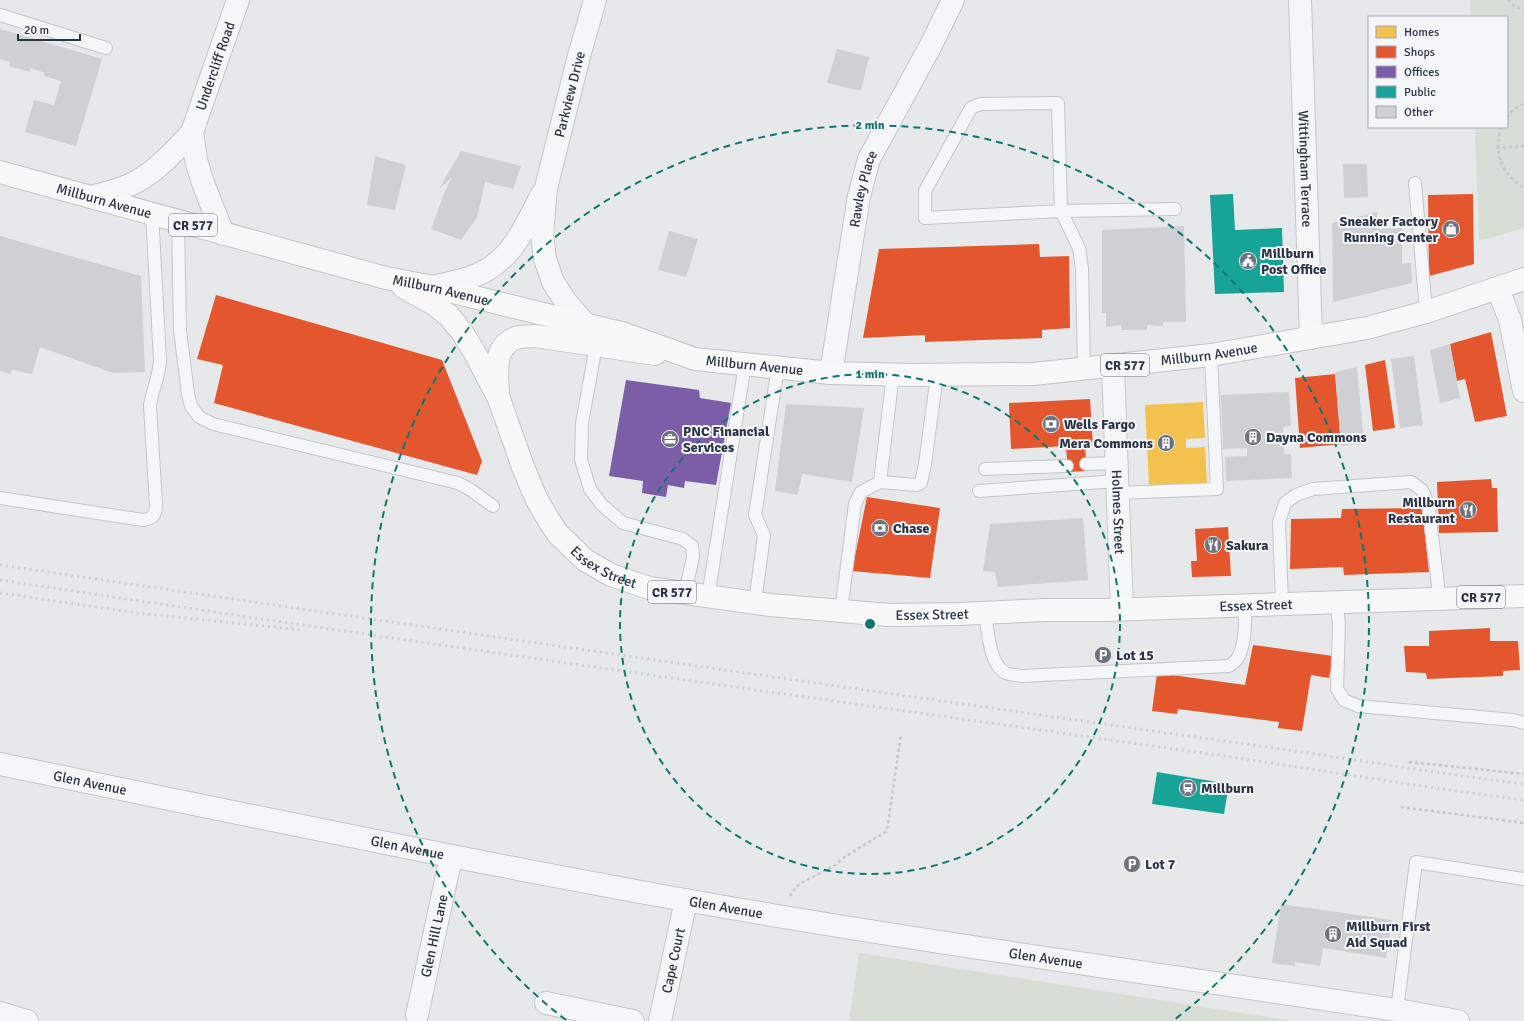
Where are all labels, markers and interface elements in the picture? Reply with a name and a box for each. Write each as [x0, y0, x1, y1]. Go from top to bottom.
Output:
scale bar [18, 16, 80, 42]
legend [1368, 16, 1508, 128]
street label: Undercliff Road [192, 20, 239, 113]
text: 20 m [24, 23, 49, 38]
text: Homes [1404, 25, 1439, 40]
text: Shops [1404, 45, 1435, 60]
street label: Parkview Drive [551, 49, 589, 139]
text: Offices [1404, 65, 1439, 80]
text: Public [1404, 85, 1436, 100]
text: Other [1404, 105, 1434, 120]
street label: Wittingham Terrace [1295, 110, 1315, 228]
text: 2 min [856, 118, 885, 133]
street label: Rawley Place [846, 147, 881, 228]
street label: Millburn Avenue [55, 180, 153, 222]
place label: Sneaker Factory Running Center [1340, 213, 1438, 246]
road number: CR 577 [169, 214, 217, 236]
shop icon: Sneaker Factory Running Center [1441, 219, 1461, 239]
place label: Millburn Post Office [1261, 245, 1327, 278]
public building icon: Millburn Post Office [1238, 251, 1258, 271]
street label: Millburn Avenue [391, 271, 490, 309]
street label: Millburn Avenue [1160, 339, 1259, 369]
street label: Millburn Avenue [705, 352, 804, 379]
road number: CR 577 [1101, 354, 1149, 376]
text: 1 min [856, 367, 885, 382]
bank icon: Wells Fargo [1041, 414, 1061, 434]
place label: Wells Fargo [1064, 416, 1135, 433]
place label: PNC Financial Services [683, 423, 770, 456]
building icon: Dayna Commons [1243, 427, 1263, 447]
office icon: PNC Financial Services [660, 429, 680, 449]
place label: Dayna Commons [1266, 429, 1367, 446]
building icon: Mera Commons [1156, 433, 1176, 453]
place label: Mera Commons [1059, 435, 1153, 452]
street label: Holmes Street [1108, 469, 1128, 555]
place label: Millburn Restaurant [1388, 494, 1456, 527]
restaurant icon: Millburn Restaurant [1458, 500, 1478, 520]
bank icon: Chase [870, 518, 890, 538]
place label: Chase [893, 520, 930, 537]
restaurant icon: Sakura [1203, 535, 1223, 555]
place label: Sakura [1226, 537, 1268, 554]
street label: Essex Street [567, 543, 639, 592]
road number: CR 577 [648, 581, 696, 603]
road number: CR 577 [1457, 586, 1505, 608]
street label: Essex Street [1219, 596, 1293, 615]
street label: Essex Street [895, 606, 969, 624]
centre of rings [863, 617, 877, 631]
parking icon: Lot 15 [1093, 645, 1113, 665]
place label: Lot 15 [1116, 647, 1154, 664]
street label: Glen Avenue [52, 767, 128, 799]
station icon: Millburn [1178, 778, 1198, 798]
place label: Millburn [1201, 780, 1254, 797]
street label: Glen Avenue [369, 832, 446, 863]
parking icon: Lot 7 [1122, 854, 1142, 874]
place label: Lot 7 [1145, 856, 1176, 873]
street label: Glen Hill Lane [417, 893, 452, 979]
street label: Glen Avenue [688, 893, 764, 922]
place label: Millburn First Aid Squad [1346, 918, 1431, 951]
building icon: Millburn First Aid Squad [1323, 924, 1343, 944]
street label: Cape Court [658, 926, 689, 995]
street label: Glen Avenue [1008, 945, 1084, 972]

